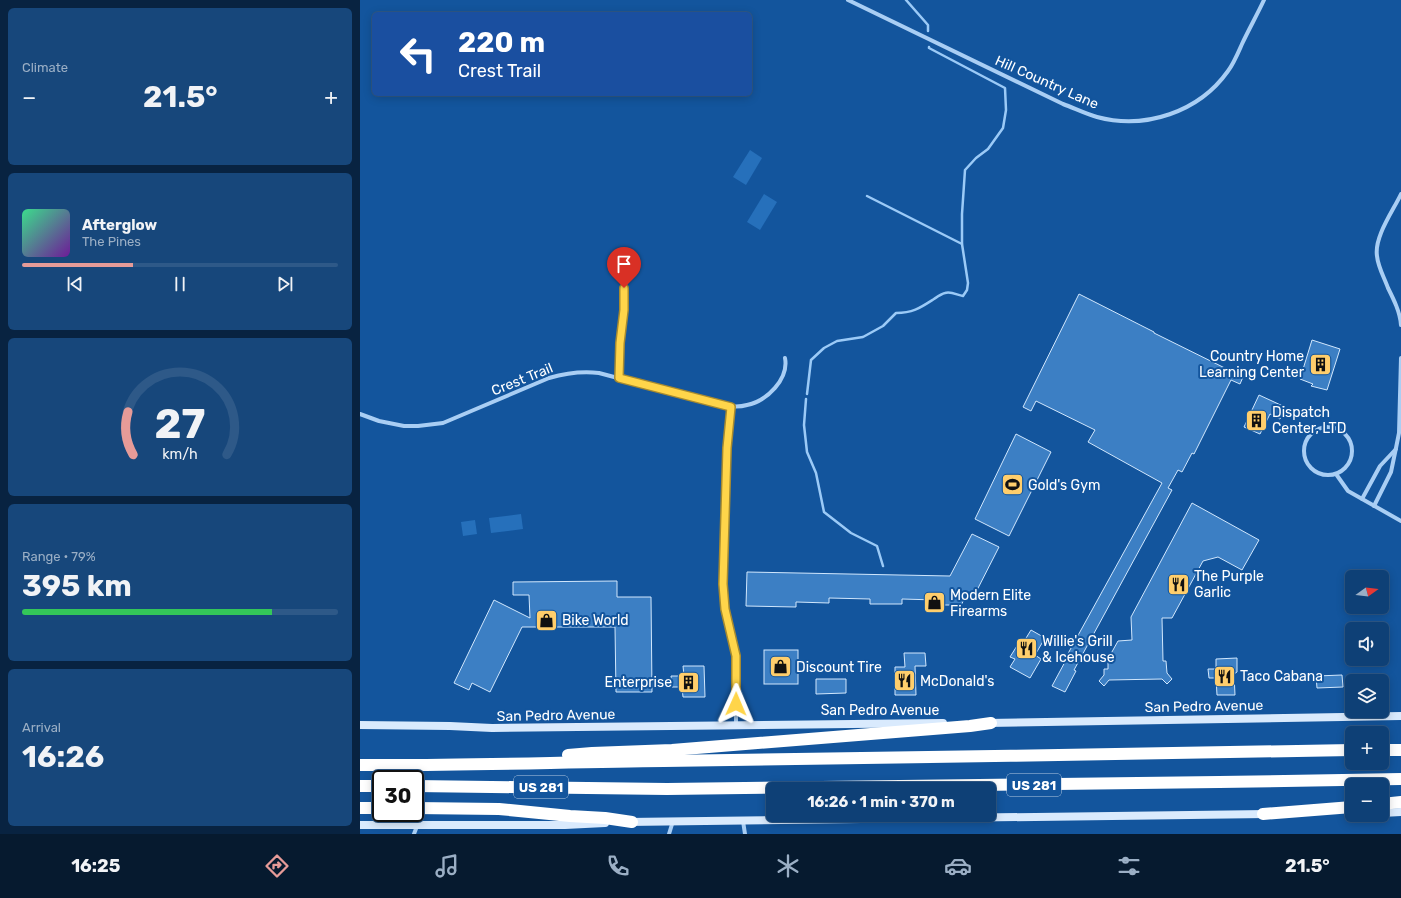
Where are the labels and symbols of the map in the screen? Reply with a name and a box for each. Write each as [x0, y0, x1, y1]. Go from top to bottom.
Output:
street label: Hill Country Lane [992, 52, 1101, 113]
pin [607, 247, 641, 288]
place label: Country Home Learning Center [1199, 348, 1305, 381]
building icon: Country Home Learning Center [1307, 351, 1333, 377]
street label: Crest Trail [489, 359, 555, 399]
place label: Dispatch Center, LTD [1272, 404, 1346, 437]
building icon: Dispatch Center, LTD [1244, 407, 1270, 433]
sports icon: Gold's Gym [1000, 472, 1026, 498]
place label: Gold's Gym [1028, 477, 1100, 494]
place label: The Purple Garlic [1194, 568, 1264, 601]
north arrow [1345, 570, 1389, 614]
restaurant icon: The Purple Garlic [1165, 571, 1191, 597]
place label: Modern Elite Firearms [950, 587, 1031, 620]
shop icon: Modern Elite Firearms [921, 590, 947, 616]
shop icon: Bike World [534, 607, 560, 633]
place label: Bike World [562, 612, 629, 629]
place label: Willie's Grill & Icehouse [1042, 633, 1115, 666]
restaurant icon: Willie's Grill & Icehouse [1014, 636, 1040, 662]
shop icon: Discount Tire [768, 654, 794, 680]
place label: Discount Tire [796, 659, 882, 676]
restaurant icon: Taco Cabana [1212, 663, 1238, 689]
restaurant icon: McDonald's [892, 668, 918, 694]
place label: Taco Cabana [1240, 668, 1323, 685]
building icon: Enterprise [675, 669, 701, 695]
place label: McDonald's [920, 673, 994, 690]
place label: Enterprise [604, 674, 672, 691]
position arrow [715, 683, 757, 725]
street label: San Pedro Avenue [1145, 697, 1264, 716]
street label: San Pedro Avenue [821, 702, 940, 719]
street label: San Pedro Avenue [497, 706, 616, 725]
speed limit sign: 30 [372, 770, 424, 822]
road number: US 281 [1007, 774, 1061, 796]
road number: US 281 [514, 776, 568, 798]

